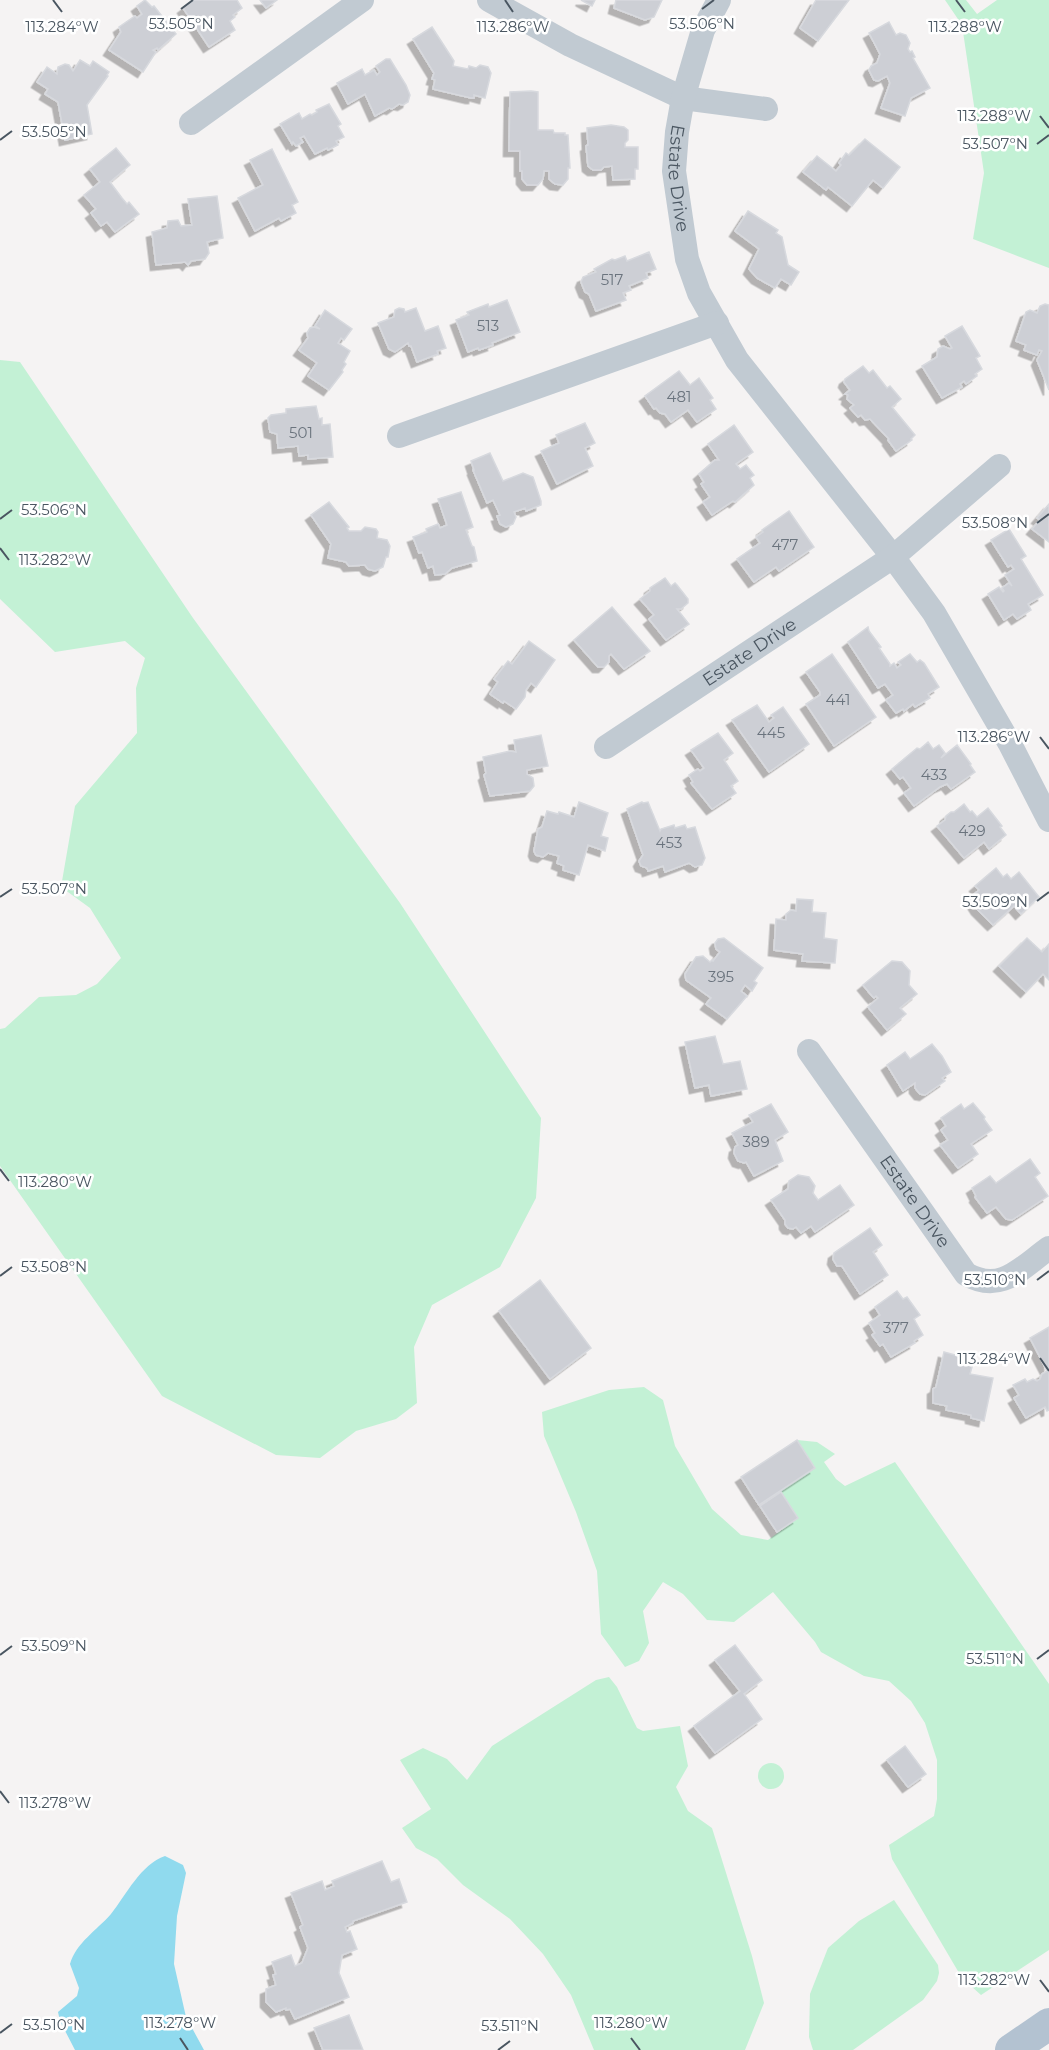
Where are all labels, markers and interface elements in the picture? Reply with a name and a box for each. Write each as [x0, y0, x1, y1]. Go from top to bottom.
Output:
text: 53.505°N [148, 14, 214, 33]
text: 53.506°N [669, 14, 735, 33]
text: 113.284°W [25, 17, 99, 36]
text: 113.286°W [477, 17, 550, 36]
text: 113.288°W [928, 17, 1002, 36]
text: 113.288°W [957, 106, 1031, 125]
text: 53.505°N [21, 122, 87, 141]
street label: Estate Drive [663, 123, 694, 234]
text: 53.507°N [962, 134, 1028, 153]
house number: 517 [601, 270, 624, 289]
house number: 513 [477, 316, 499, 335]
house number: 481 [666, 387, 692, 406]
house number: 501 [289, 423, 313, 442]
text: 53.506°N [21, 500, 87, 519]
text: 53.508°N [962, 513, 1028, 532]
house number: 477 [772, 535, 799, 554]
text: 113.282°W [19, 550, 92, 569]
street label: Estate Drive [698, 613, 801, 691]
house number: 441 [826, 690, 850, 709]
house number: 445 [757, 723, 785, 742]
text: 113.286°W [958, 727, 1031, 746]
house number: 433 [921, 765, 947, 784]
house number: 429 [958, 821, 986, 840]
house number: 453 [656, 833, 682, 852]
text: 53.507°N [21, 879, 87, 898]
text: 53.509°N [962, 892, 1028, 911]
house number: 395 [708, 967, 734, 986]
house number: 389 [742, 1132, 770, 1151]
street label: Estate Drive [875, 1151, 955, 1252]
text: 113.280°W [18, 1172, 92, 1191]
text: 53.508°N [21, 1257, 87, 1276]
text: 53.510°N [964, 1270, 1026, 1289]
house number: 377 [883, 1318, 909, 1337]
text: 113.284°W [957, 1349, 1031, 1368]
text: 53.509°N [21, 1636, 87, 1655]
text: 53.511°N [966, 1649, 1024, 1668]
text: 113.278°W [19, 1793, 92, 1812]
text: 113.282°W [958, 1970, 1031, 1989]
text: 113.278°W [144, 2013, 217, 2032]
text: 113.280°W [594, 2013, 668, 2032]
text: 53.510°N [23, 2015, 85, 2034]
text: 53.511°N [481, 2016, 539, 2035]

